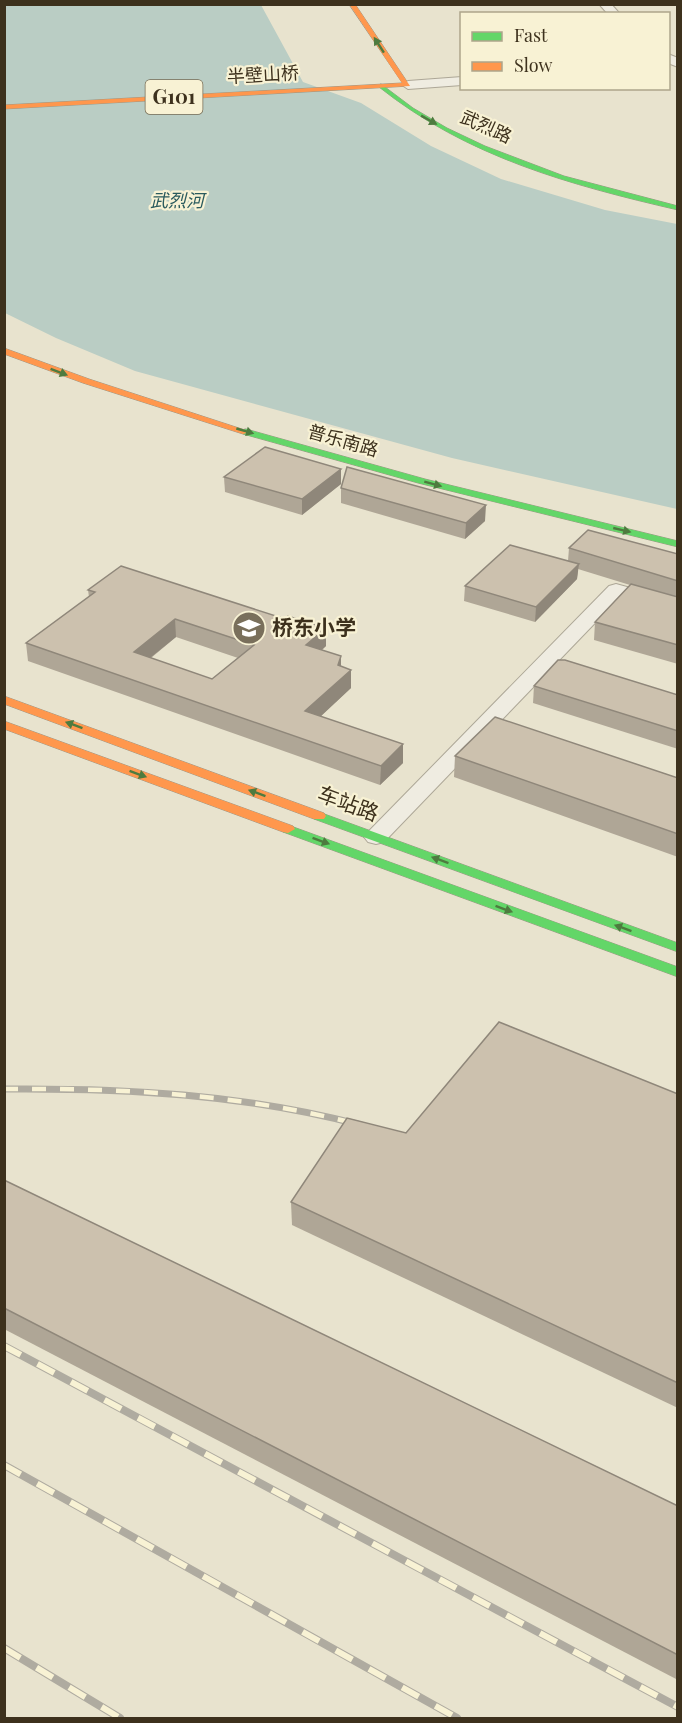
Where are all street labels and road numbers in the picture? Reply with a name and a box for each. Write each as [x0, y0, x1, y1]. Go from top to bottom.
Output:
street label: 半壁山桥 [226, 60, 300, 88]
road number: G101 [146, 80, 202, 114]
street label: 武烈路 [457, 104, 516, 148]
street label: 普乐南路 [305, 419, 381, 461]
street label: 车站路 [314, 778, 383, 826]

